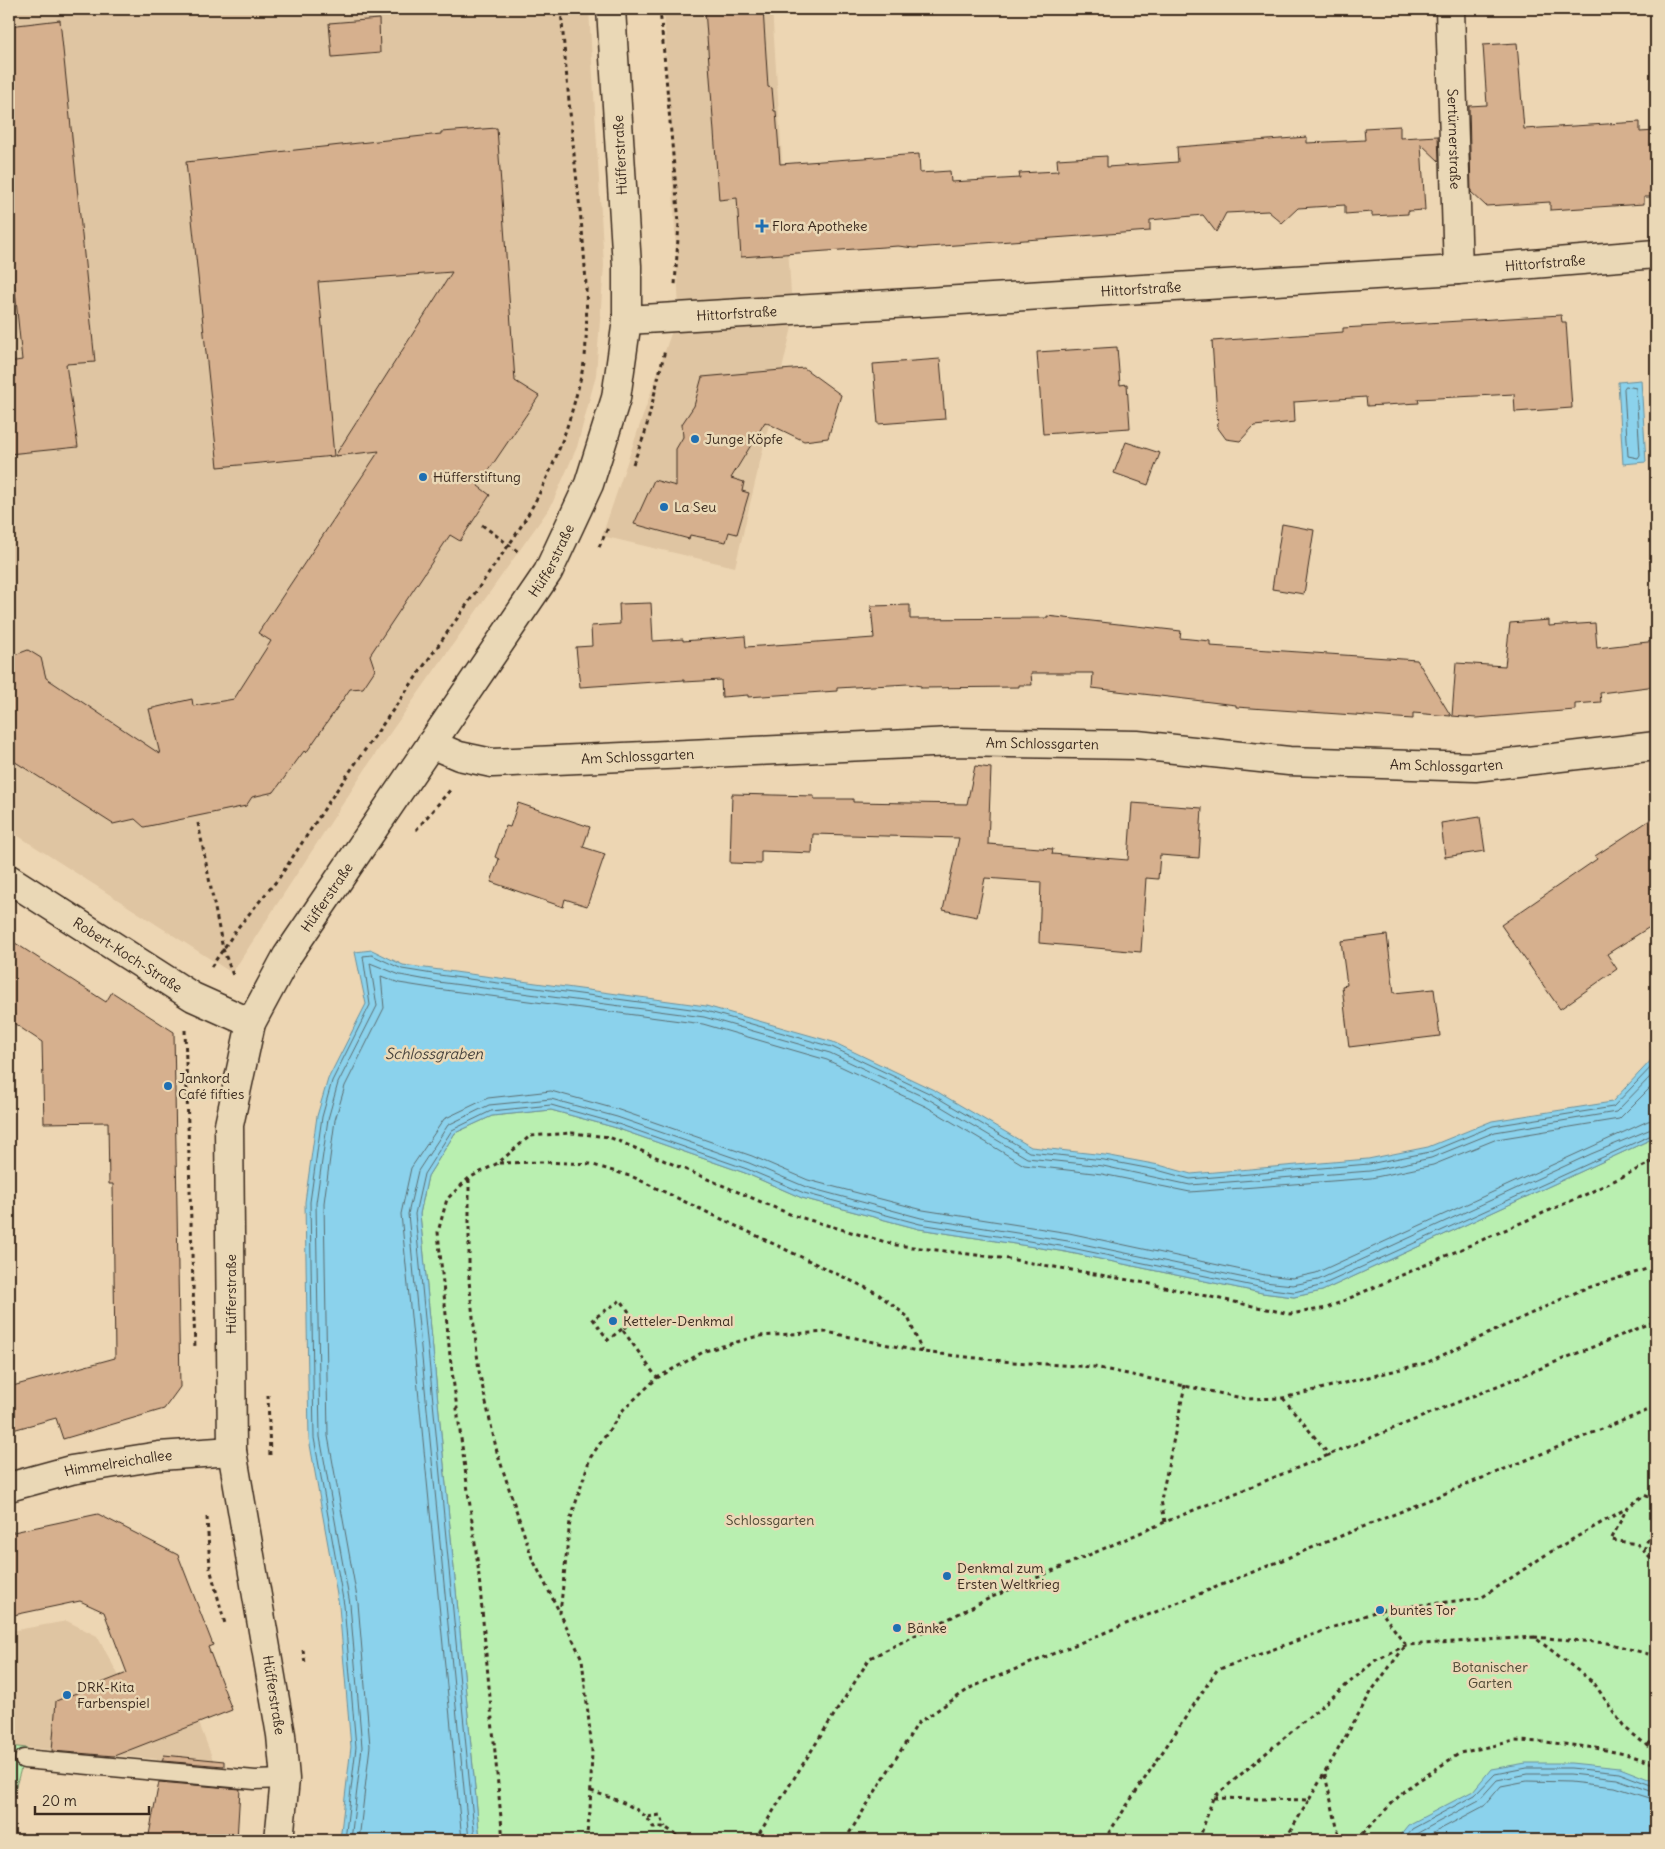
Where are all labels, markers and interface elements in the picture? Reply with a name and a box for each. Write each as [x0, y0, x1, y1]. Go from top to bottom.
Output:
street label: Sertürnerstraße [1443, 88, 1465, 190]
street label: Hüfferstraße [609, 115, 631, 195]
place label: Flora Apotheke [772, 217, 867, 235]
marker: Flora Apotheke [756, 220, 768, 232]
street label: Hittorfstraße [1504, 251, 1586, 275]
street label: Hittorfstraße [1100, 278, 1182, 300]
street label: Hittorfstraße [696, 302, 778, 325]
place label: Junge Köpfe [705, 430, 783, 448]
marker: Junge Köpfe [689, 433, 701, 445]
place label: Hüfferstiftung [433, 468, 521, 486]
marker: Hüfferstiftung [417, 471, 429, 483]
place label: La Seu [674, 498, 716, 516]
marker: La Seu [658, 501, 670, 513]
street label: Hüfferstraße [525, 521, 578, 601]
street label: Am Schlossgarten [986, 734, 1099, 753]
street label: Am Schlossgarten [581, 745, 695, 768]
street label: Am Schlossgarten [1390, 755, 1504, 776]
street label: Hüfferstraße [297, 859, 357, 936]
street label: Robert-Koch-Straße [70, 913, 186, 997]
water label: Schlossgraben [385, 1044, 483, 1063]
place label: Jankord Café fifties [178, 1069, 244, 1103]
marker: Jankord Café fifties [162, 1080, 174, 1092]
street label: Hüfferstraße [222, 1254, 240, 1334]
place label: Ketteler-Denkmal [623, 1312, 733, 1330]
marker: Ketteler-Denkmal [607, 1315, 619, 1327]
street label: Himmelreichallee [62, 1446, 173, 1480]
park label: Schlossgarten [726, 1511, 814, 1529]
place label: Denkmal zum Ersten Weltkrieg [957, 1559, 1060, 1593]
marker: Denkmal zum Ersten Weltkrieg [941, 1570, 953, 1582]
place label: buntes Tor [1390, 1601, 1456, 1619]
marker: buntes Tor [1374, 1604, 1386, 1616]
place label: Bänke [907, 1619, 947, 1637]
marker: Bänke [891, 1622, 903, 1634]
street label: Hüfferstraße [259, 1654, 289, 1736]
park label: Botanischer Garten [1452, 1658, 1528, 1692]
place label: DRK-Kita Farbenspiel [77, 1678, 150, 1712]
marker: DRK-Kita Farbenspiel [61, 1689, 73, 1701]
scale bar [35, 1784, 149, 1816]
text: 20 m [42, 1791, 77, 1810]

